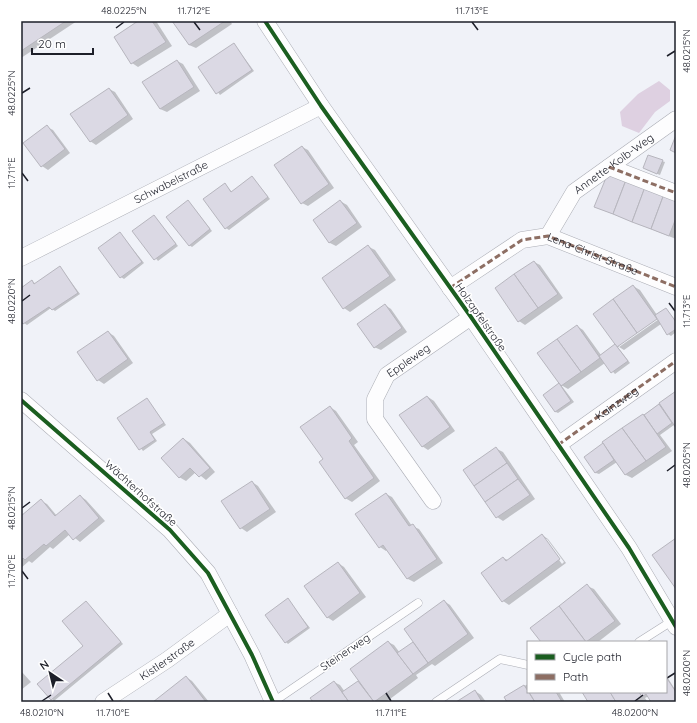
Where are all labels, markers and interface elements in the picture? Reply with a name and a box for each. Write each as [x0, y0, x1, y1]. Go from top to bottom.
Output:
text: 48.0225°N [101, 4, 147, 17]
text: 11.712°E [177, 4, 211, 17]
text: 11.713°E [456, 4, 489, 17]
text: 48.0215°N [680, 29, 693, 73]
scale bar [32, 30, 93, 56]
text: 20 m [38, 36, 66, 51]
text: 48.0225°N [5, 70, 18, 116]
street label: Annette-Kolb-Weg [571, 130, 656, 197]
text: 11.711°E [5, 157, 18, 189]
street label: Schwabelstraße [132, 157, 210, 207]
street label: Lena-Christ-Straße [545, 230, 640, 278]
text: 48.0220°N [5, 278, 18, 324]
street label: Holzapfelstraße [452, 280, 510, 354]
text: 11.713°E [680, 294, 693, 327]
street label: Eppleweg [384, 341, 433, 380]
street label: Kainzweg [592, 383, 641, 423]
text: 48.0205°N [680, 442, 693, 488]
street label: Wächterhofstraße [102, 457, 180, 529]
text: 48.0215°N [5, 486, 18, 530]
text: 11.710°E [5, 554, 18, 588]
street label: Steinerweg [317, 630, 373, 674]
street label: Kistlerstraße [137, 635, 197, 683]
legend [527, 641, 667, 693]
text: Cycle path [563, 649, 622, 664]
text: 48.0200°N [680, 650, 693, 696]
north arrow [30, 653, 70, 693]
text: N [37, 657, 52, 673]
text: Path [563, 669, 588, 684]
text: 48.0210°N [20, 706, 64, 719]
text: 11.710°E [96, 706, 130, 719]
text: 11.711°E [375, 706, 407, 719]
text: 48.0200°N [612, 706, 658, 719]

